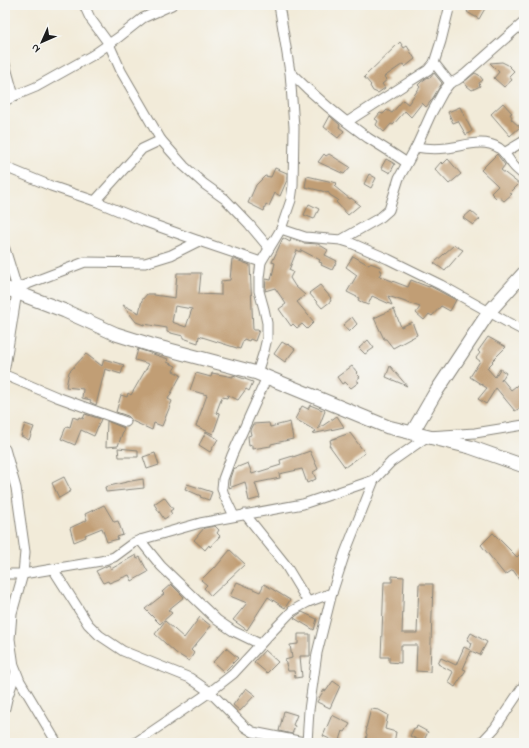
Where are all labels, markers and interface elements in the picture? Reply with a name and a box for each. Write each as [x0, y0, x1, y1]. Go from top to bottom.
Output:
north arrow [22, 22, 62, 62]
text: N [27, 40, 44, 57]

